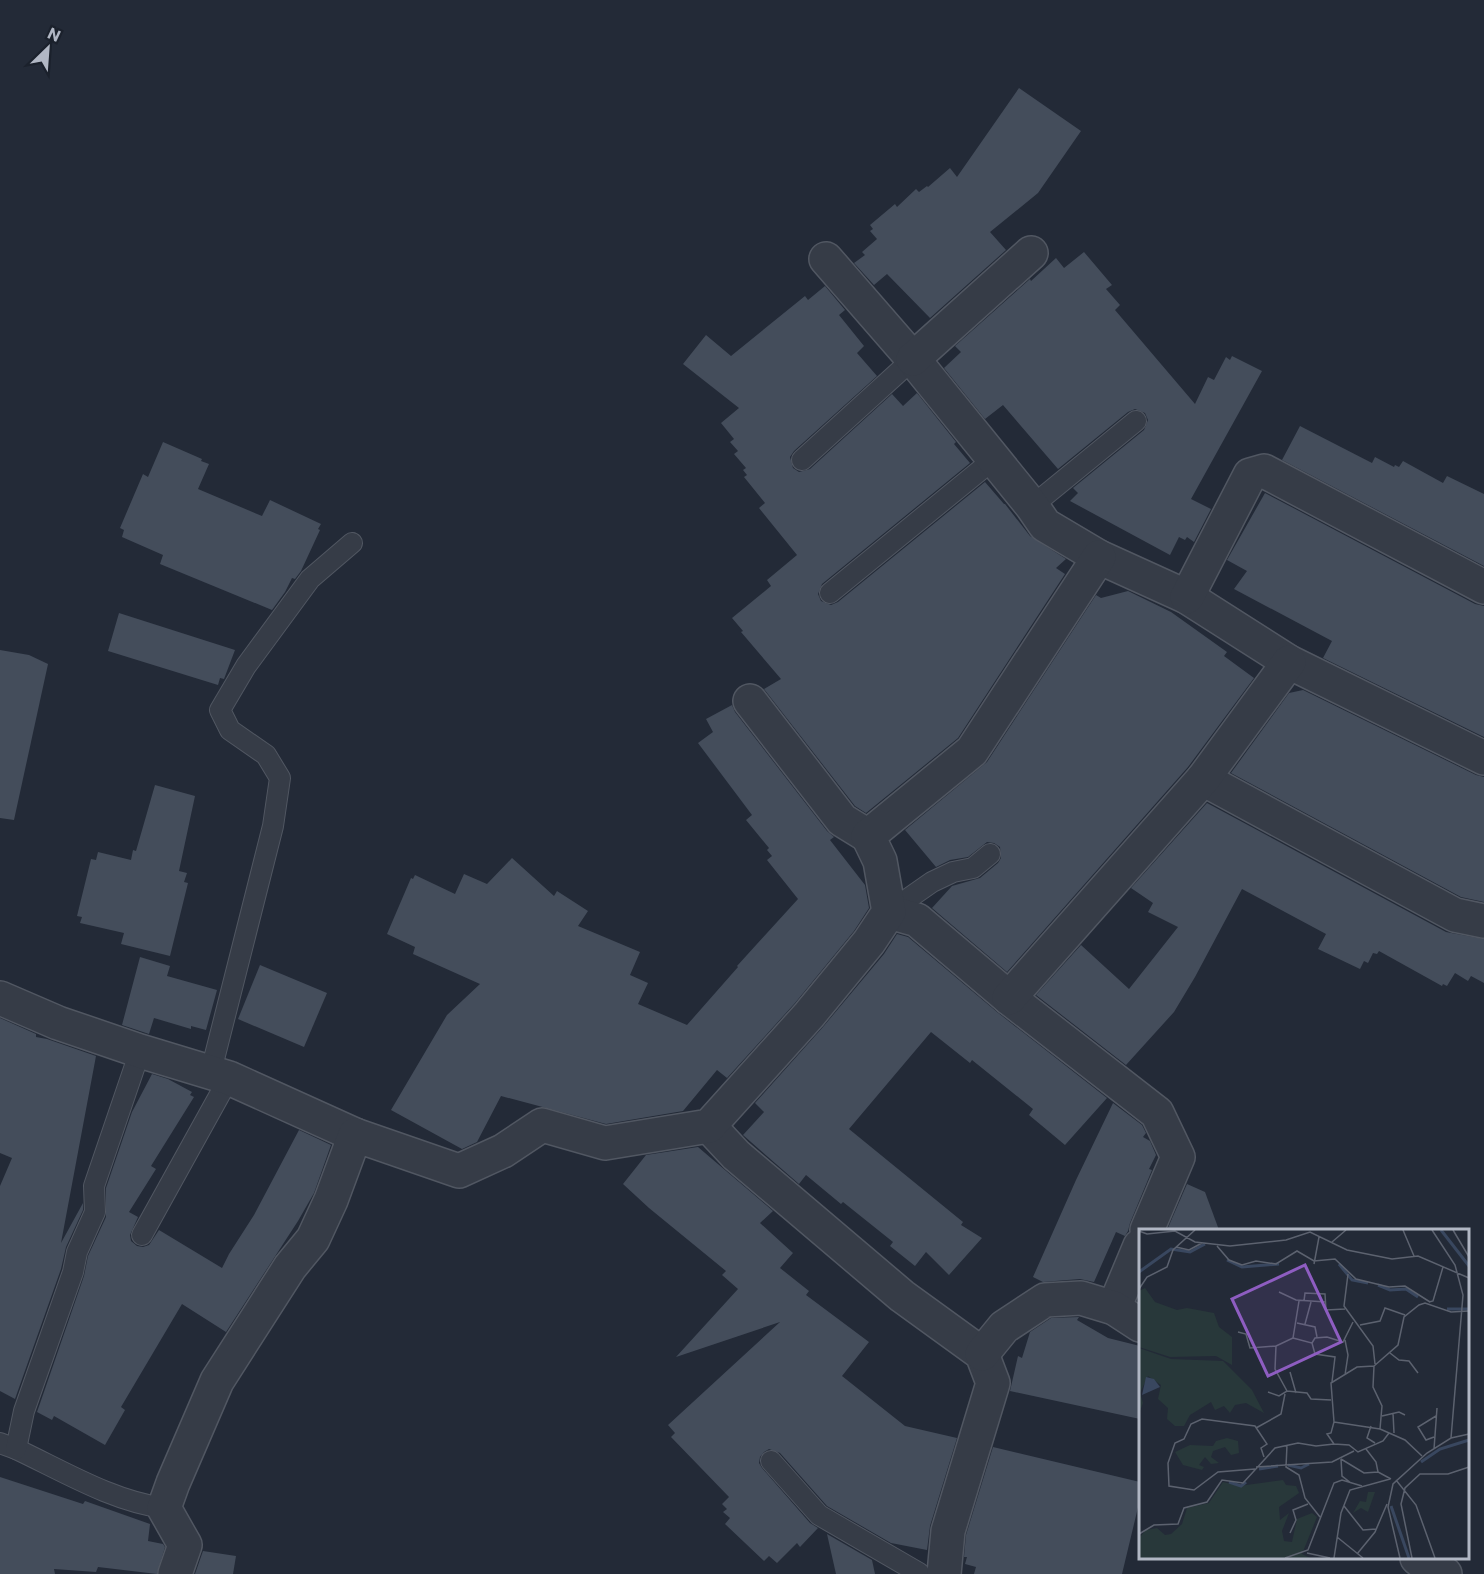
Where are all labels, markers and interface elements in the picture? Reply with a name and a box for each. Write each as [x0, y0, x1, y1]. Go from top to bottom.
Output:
north arrow [18, 18, 78, 78]
text: N [45, 23, 64, 45]
inset map [1139, 1229, 1469, 1559]

